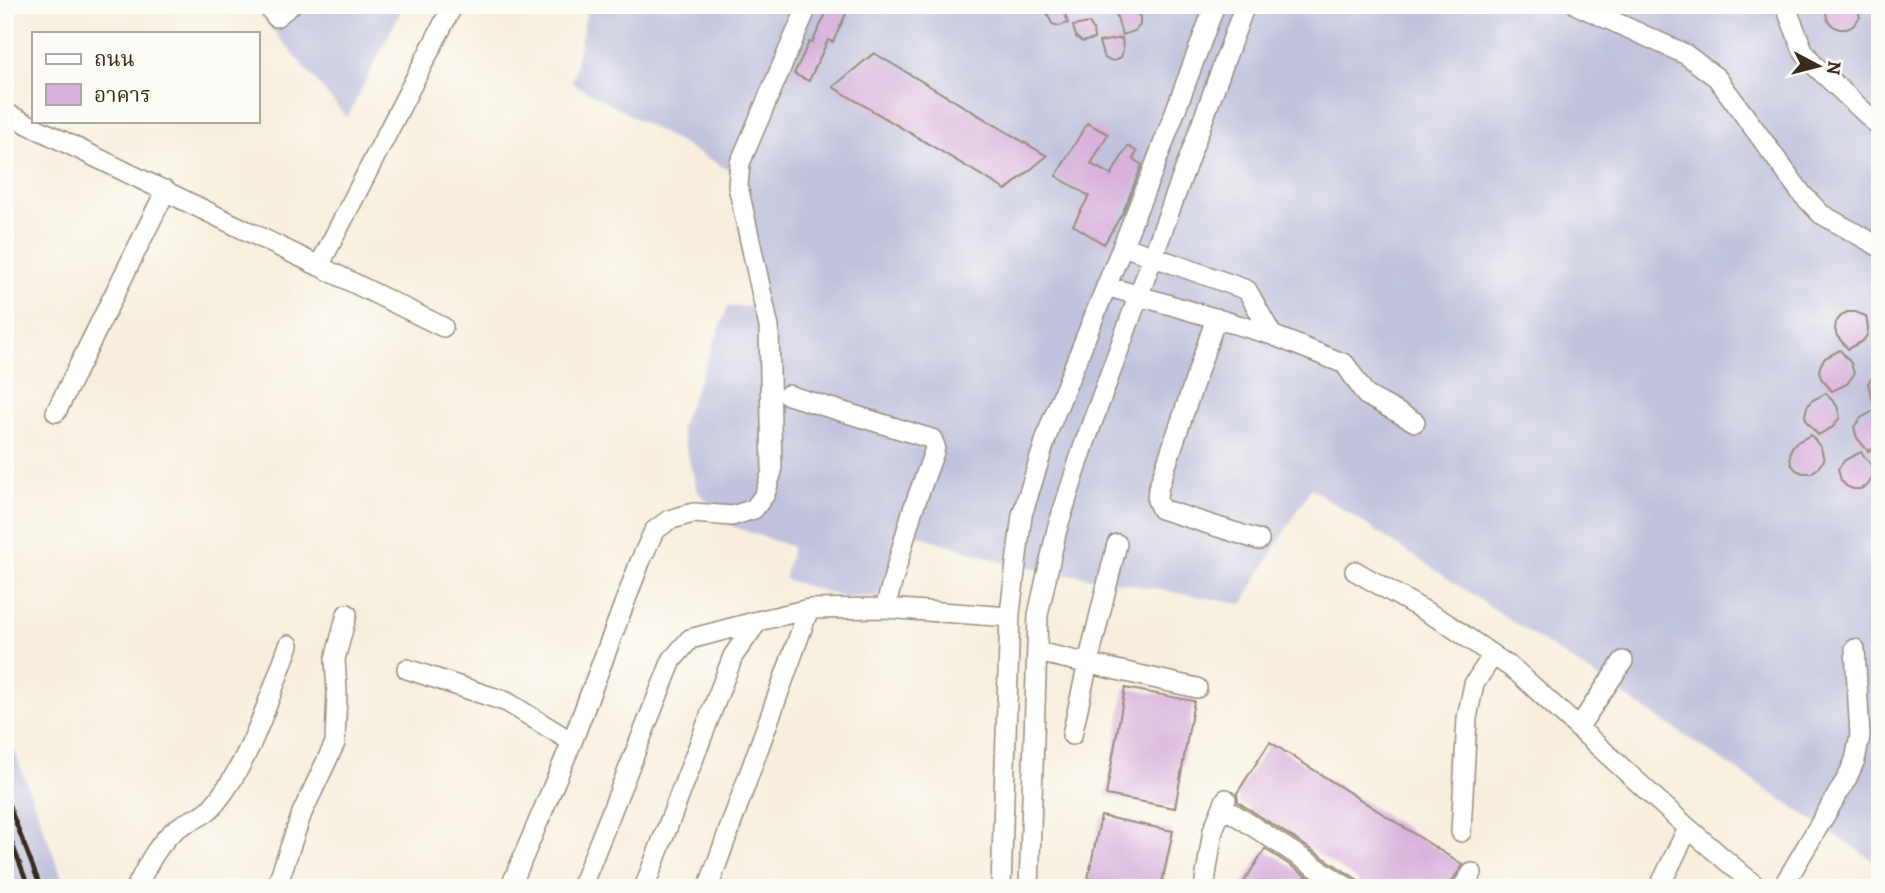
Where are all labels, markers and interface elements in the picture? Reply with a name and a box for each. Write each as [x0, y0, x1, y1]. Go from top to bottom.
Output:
legend [32, 32, 259, 122]
north arrow [1784, 32, 1854, 102]
text: ถนน [94, 45, 135, 73]
text: N [1820, 59, 1848, 77]
text: อาคาร [94, 81, 151, 109]

